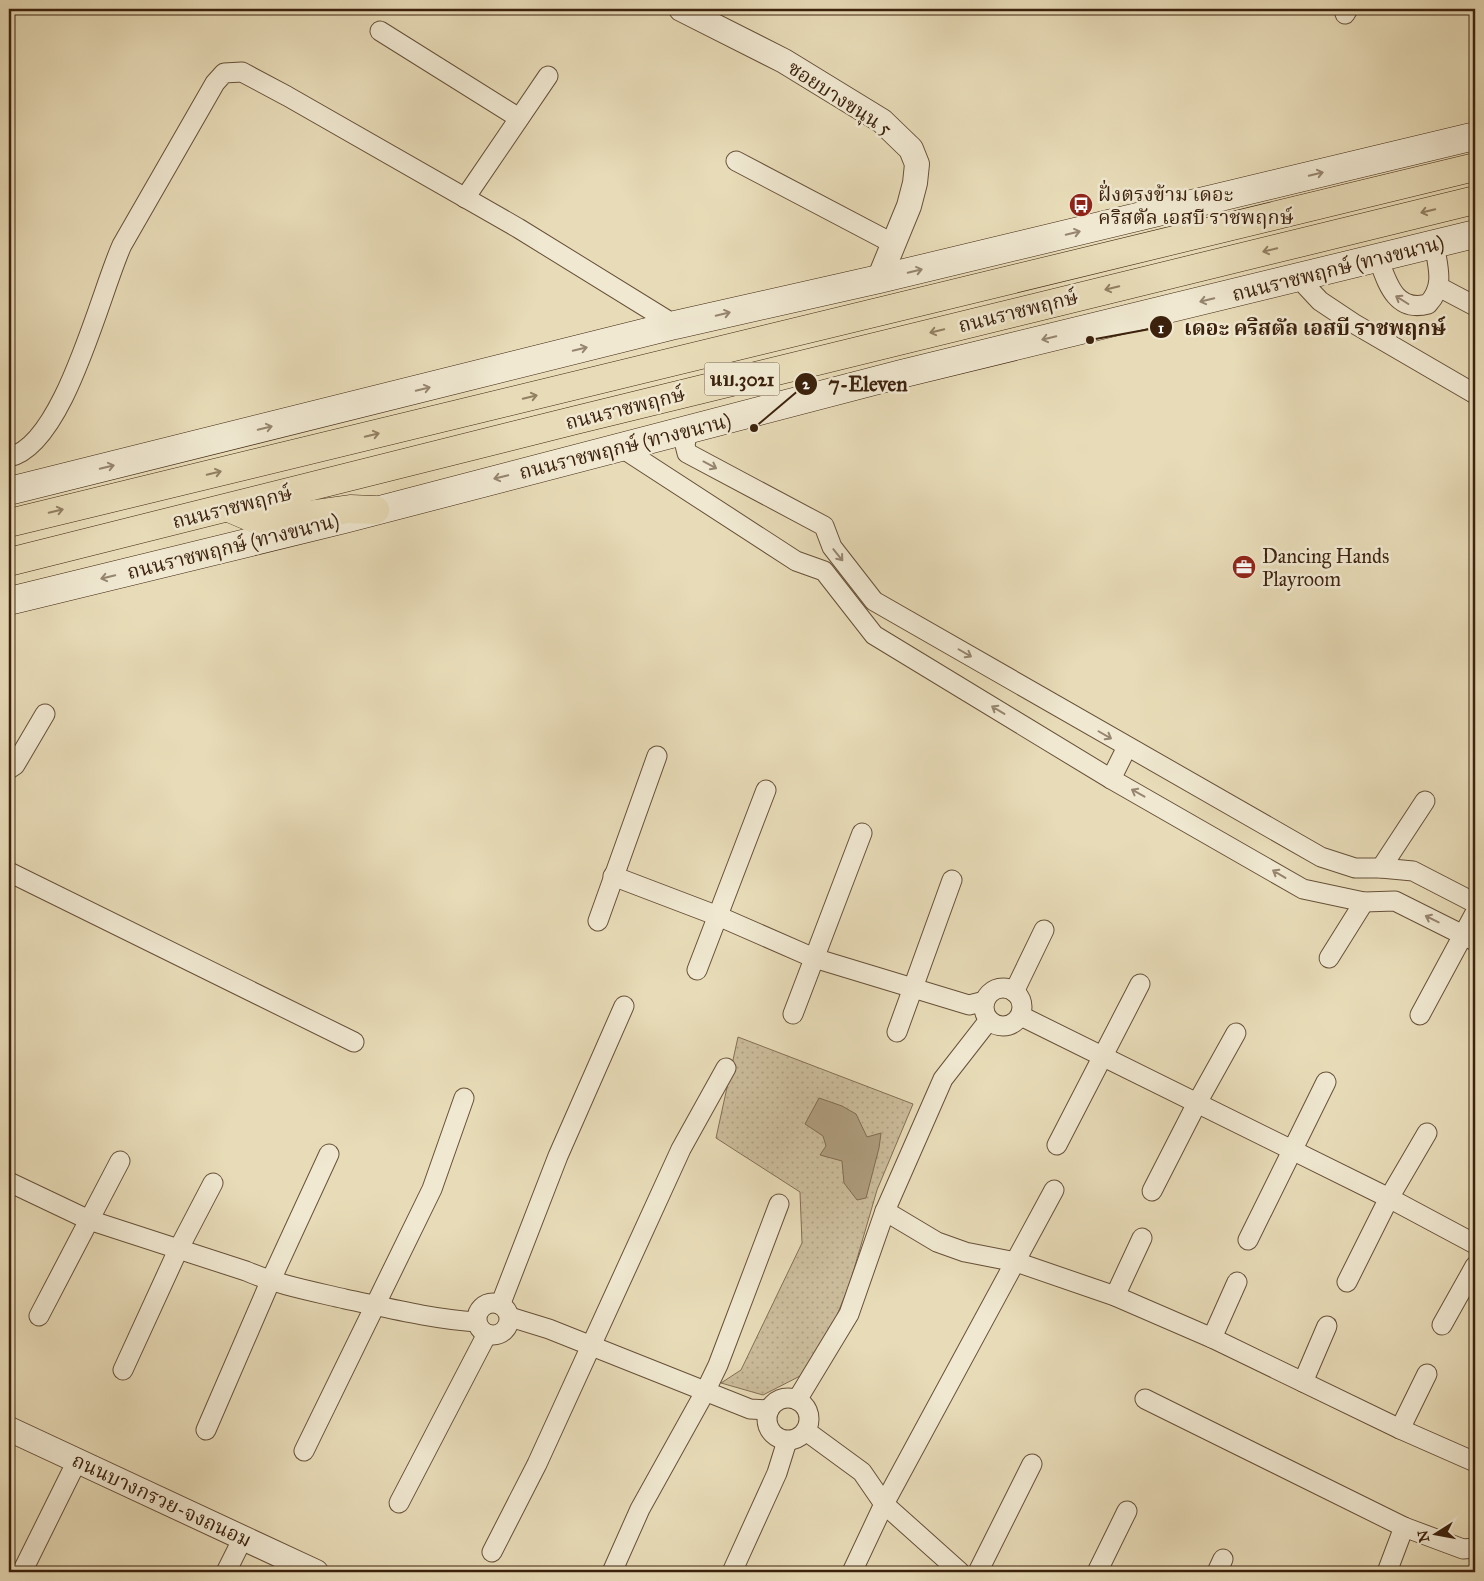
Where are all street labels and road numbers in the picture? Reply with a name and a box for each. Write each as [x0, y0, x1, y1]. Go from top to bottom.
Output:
street label: ซอยบางขนุน 5 [783, 55, 897, 141]
street label: ถนนราชพฤกษ์ (ทางขนาน) [1229, 230, 1447, 307]
street label: ถนนราชพฤกษ์ [956, 284, 1081, 337]
road number: นบ.3021 [704, 362, 780, 396]
street label: ถนนราชพฤกษ์ [563, 381, 688, 434]
street label: ถนนราชพฤกษ์ (ทางขนาน) [516, 408, 734, 485]
street label: ถนนราชพฤกษ์ [170, 480, 295, 533]
street label: ถนนราชพฤกษ์ (ทางขนาน) [124, 508, 342, 585]
street label: ถนนบางกรวย-จงถนอม [68, 1448, 256, 1552]

